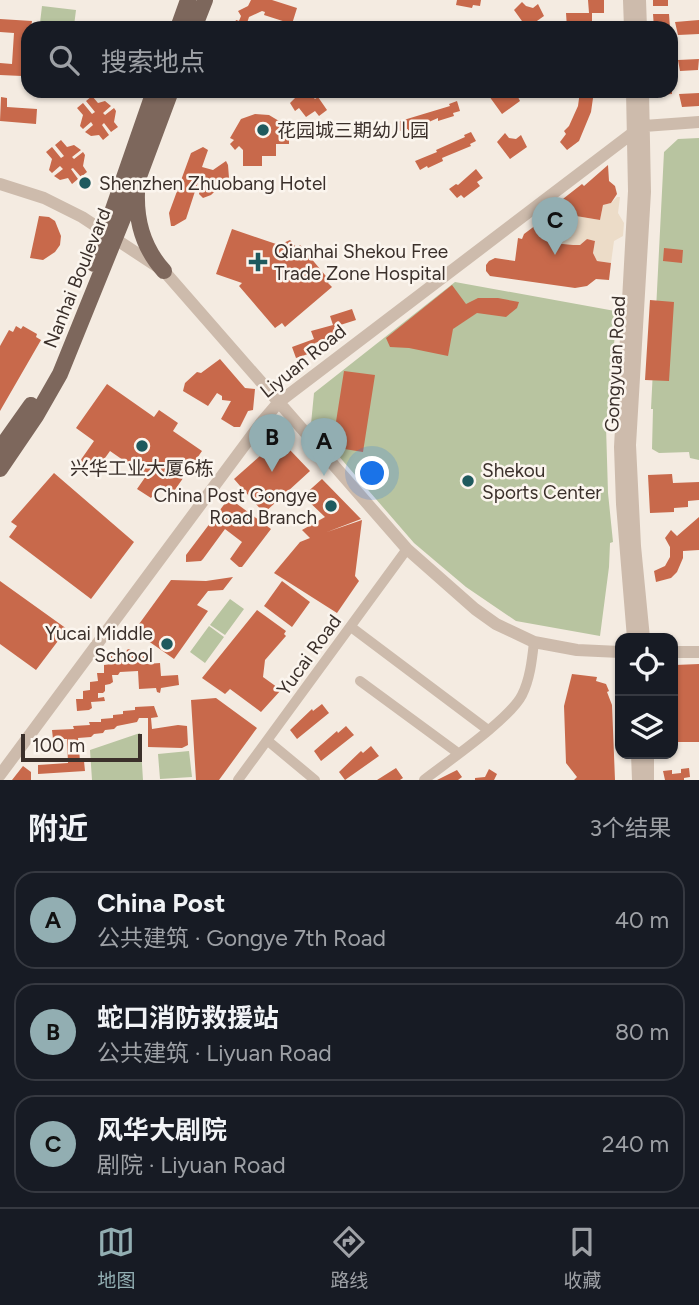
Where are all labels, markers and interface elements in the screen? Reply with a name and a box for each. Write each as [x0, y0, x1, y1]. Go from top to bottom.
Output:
search box [21, 21, 678, 98]
icon: search [45, 41, 83, 79]
text: 搜索地点 [101, 46, 205, 78]
place label: 花园城三期幼儿园 [277, 119, 429, 142]
marker: 花园城三期幼儿园 [255, 122, 271, 138]
place label: Shenzhen Zhuobang Hotel [99, 172, 327, 195]
marker: Shenzhen Zhuobang Hotel [77, 175, 93, 191]
pin: C [532, 197, 578, 255]
street label: Nanhai Boulevard [38, 205, 116, 351]
place label: Qianhai Shekou Free Trade Zone Hospital [274, 240, 448, 285]
marker: Qianhai Shekou Free Trade Zone Hospital [248, 252, 268, 272]
street label: Gongyuan Road [600, 295, 630, 433]
street label: Liyuan Road [256, 319, 350, 403]
pin: B [249, 414, 295, 472]
pin: A [301, 418, 347, 476]
marker: 兴华工业大厦6栋 [134, 438, 150, 454]
your location [355, 456, 389, 490]
place label: 兴华工业大厦6栋 [70, 457, 214, 480]
place label: Shekou Sports Center [482, 459, 602, 504]
marker: Shekou Sports Center [460, 473, 476, 489]
place label: China Post Gongye Road Branch [153, 484, 317, 529]
marker: China Post Gongye Road Branch [323, 498, 339, 514]
street label: Yucai Road [272, 610, 346, 700]
place label: Yucai Middle School [45, 622, 153, 667]
map controls [615, 633, 678, 759]
button: locate [615, 633, 678, 696]
marker: Yucai Middle School [159, 636, 175, 652]
button: layers [615, 696, 678, 759]
scale bar [21, 731, 142, 763]
text: 100 m [32, 734, 85, 757]
text: 附近 [28, 810, 88, 847]
text: 3个结果 [589, 814, 671, 842]
text: China Post [97, 887, 225, 919]
text: A [45, 906, 61, 934]
text: 40 m [615, 906, 669, 934]
text: 公共建筑 · Gongye 7th Road [97, 924, 386, 952]
text: 蛇口消防救援站 [97, 1002, 279, 1034]
text: B [46, 1018, 60, 1046]
text: 80 m [615, 1018, 669, 1046]
text: 公共建筑 · Liyuan Road [97, 1039, 332, 1067]
text: 风华大剧院 [97, 1114, 227, 1146]
text: C [45, 1130, 61, 1158]
text: 240 m [602, 1130, 669, 1158]
text: 剧院 · Liyuan Road [97, 1151, 286, 1179]
tab: 地图 [97, 1223, 136, 1292]
tab: 路线 [330, 1223, 369, 1292]
tab: 收藏 [563, 1223, 602, 1292]

